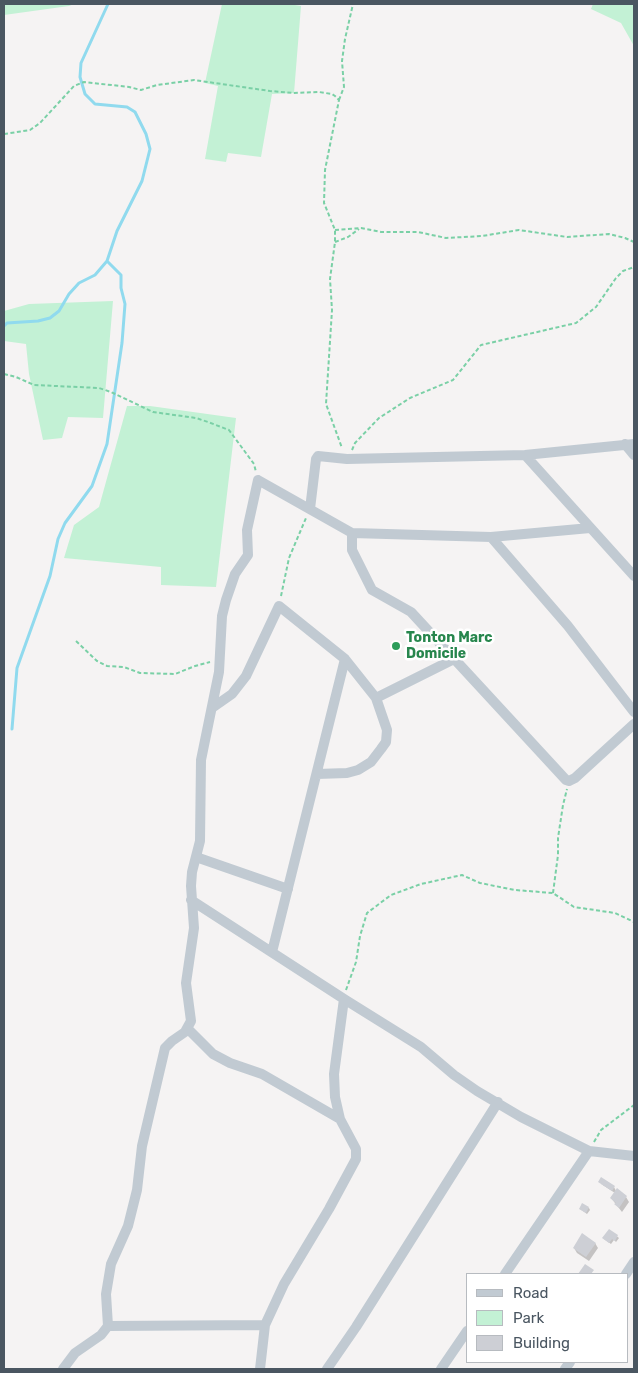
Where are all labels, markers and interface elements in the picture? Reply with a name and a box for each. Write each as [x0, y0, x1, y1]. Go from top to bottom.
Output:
place label: Tonton Marc Domicile [406, 630, 493, 662]
marker: Tonton Marc Domicile [390, 640, 402, 652]
legend [466, 1273, 628, 1363]
text: Road [513, 1284, 549, 1302]
text: Park [513, 1309, 544, 1327]
text: Building [513, 1334, 570, 1352]

